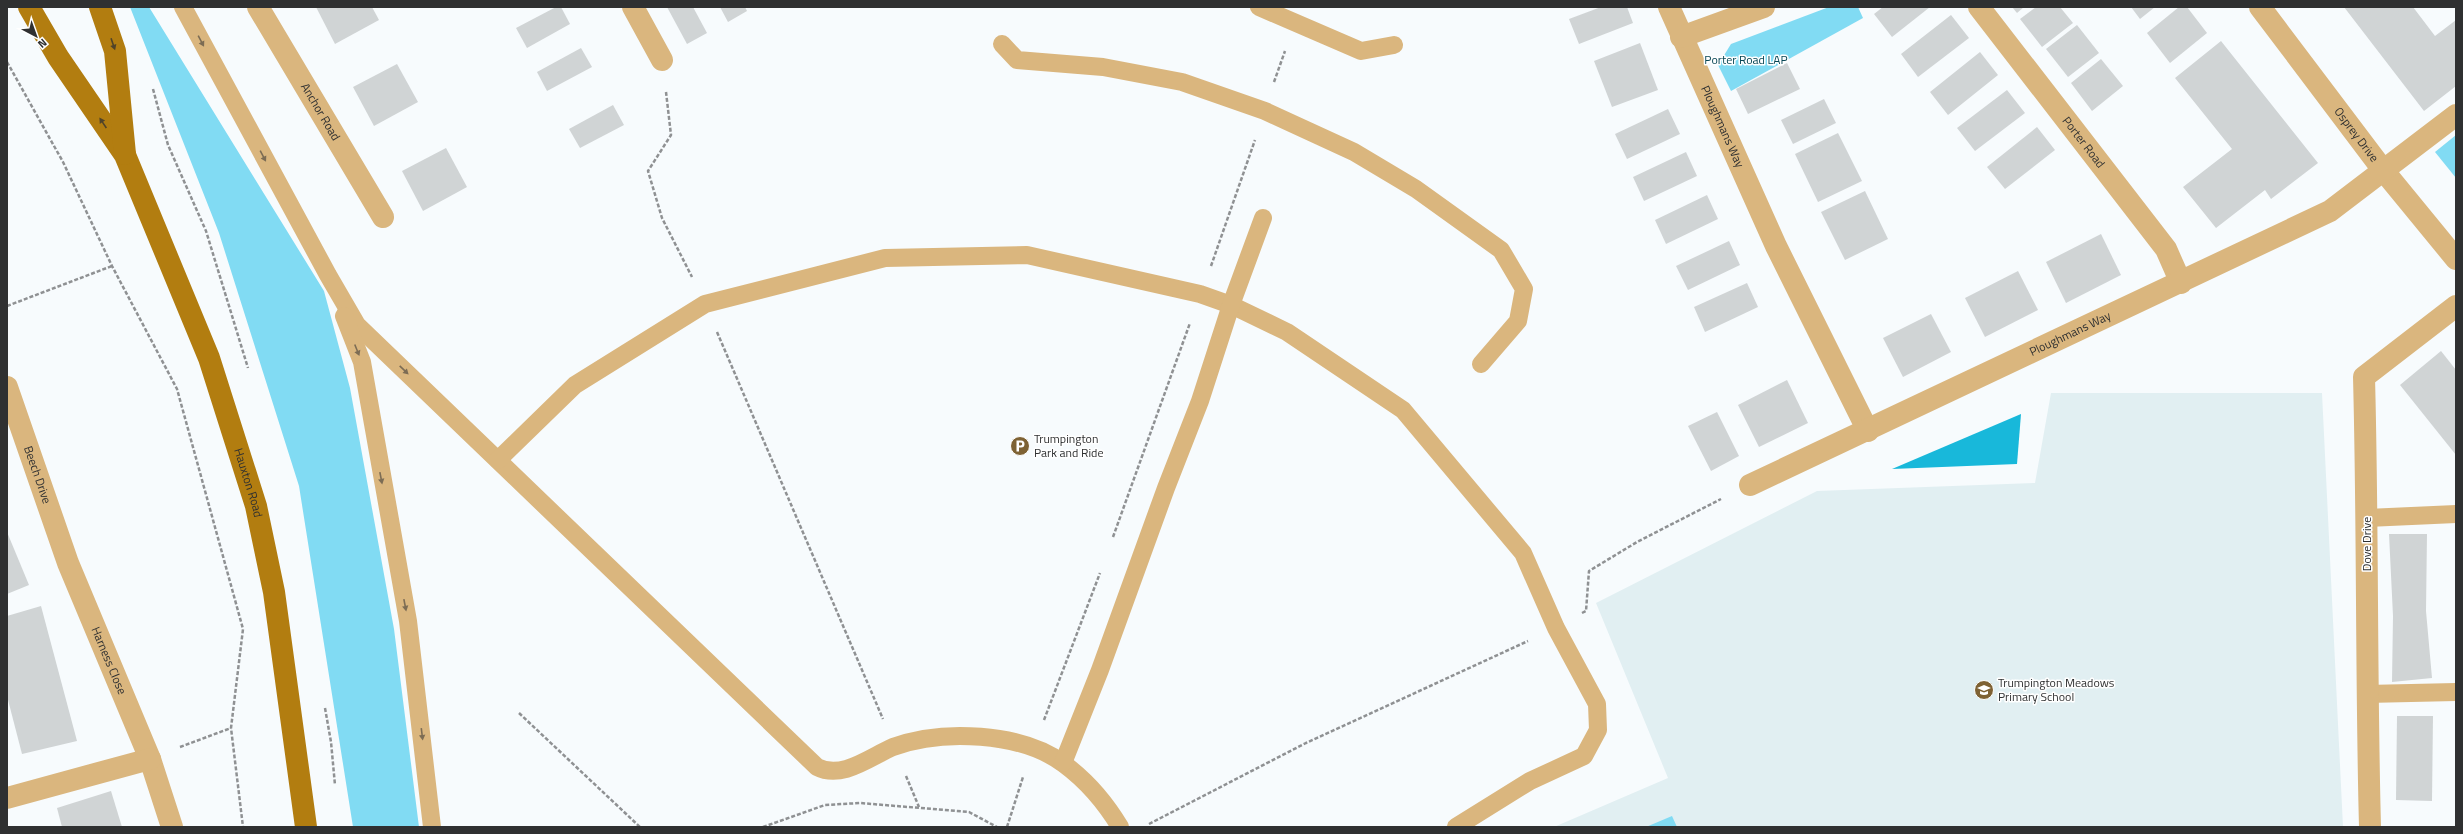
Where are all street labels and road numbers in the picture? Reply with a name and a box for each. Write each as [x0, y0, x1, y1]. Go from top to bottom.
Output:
street label: Anchor Road [296, 79, 345, 144]
street label: Ploughmans Way [1696, 82, 1750, 171]
street label: Osprey Drive [2330, 103, 2384, 166]
street label: Porter Road [2058, 112, 2110, 172]
street label: Ploughmans Way [2026, 306, 2114, 361]
street label: Beech Drive [19, 443, 57, 506]
street label: Hauxton Road [229, 446, 268, 519]
street label: Dove Drive [2357, 517, 2376, 571]
street label: Harness Close [87, 623, 132, 697]

